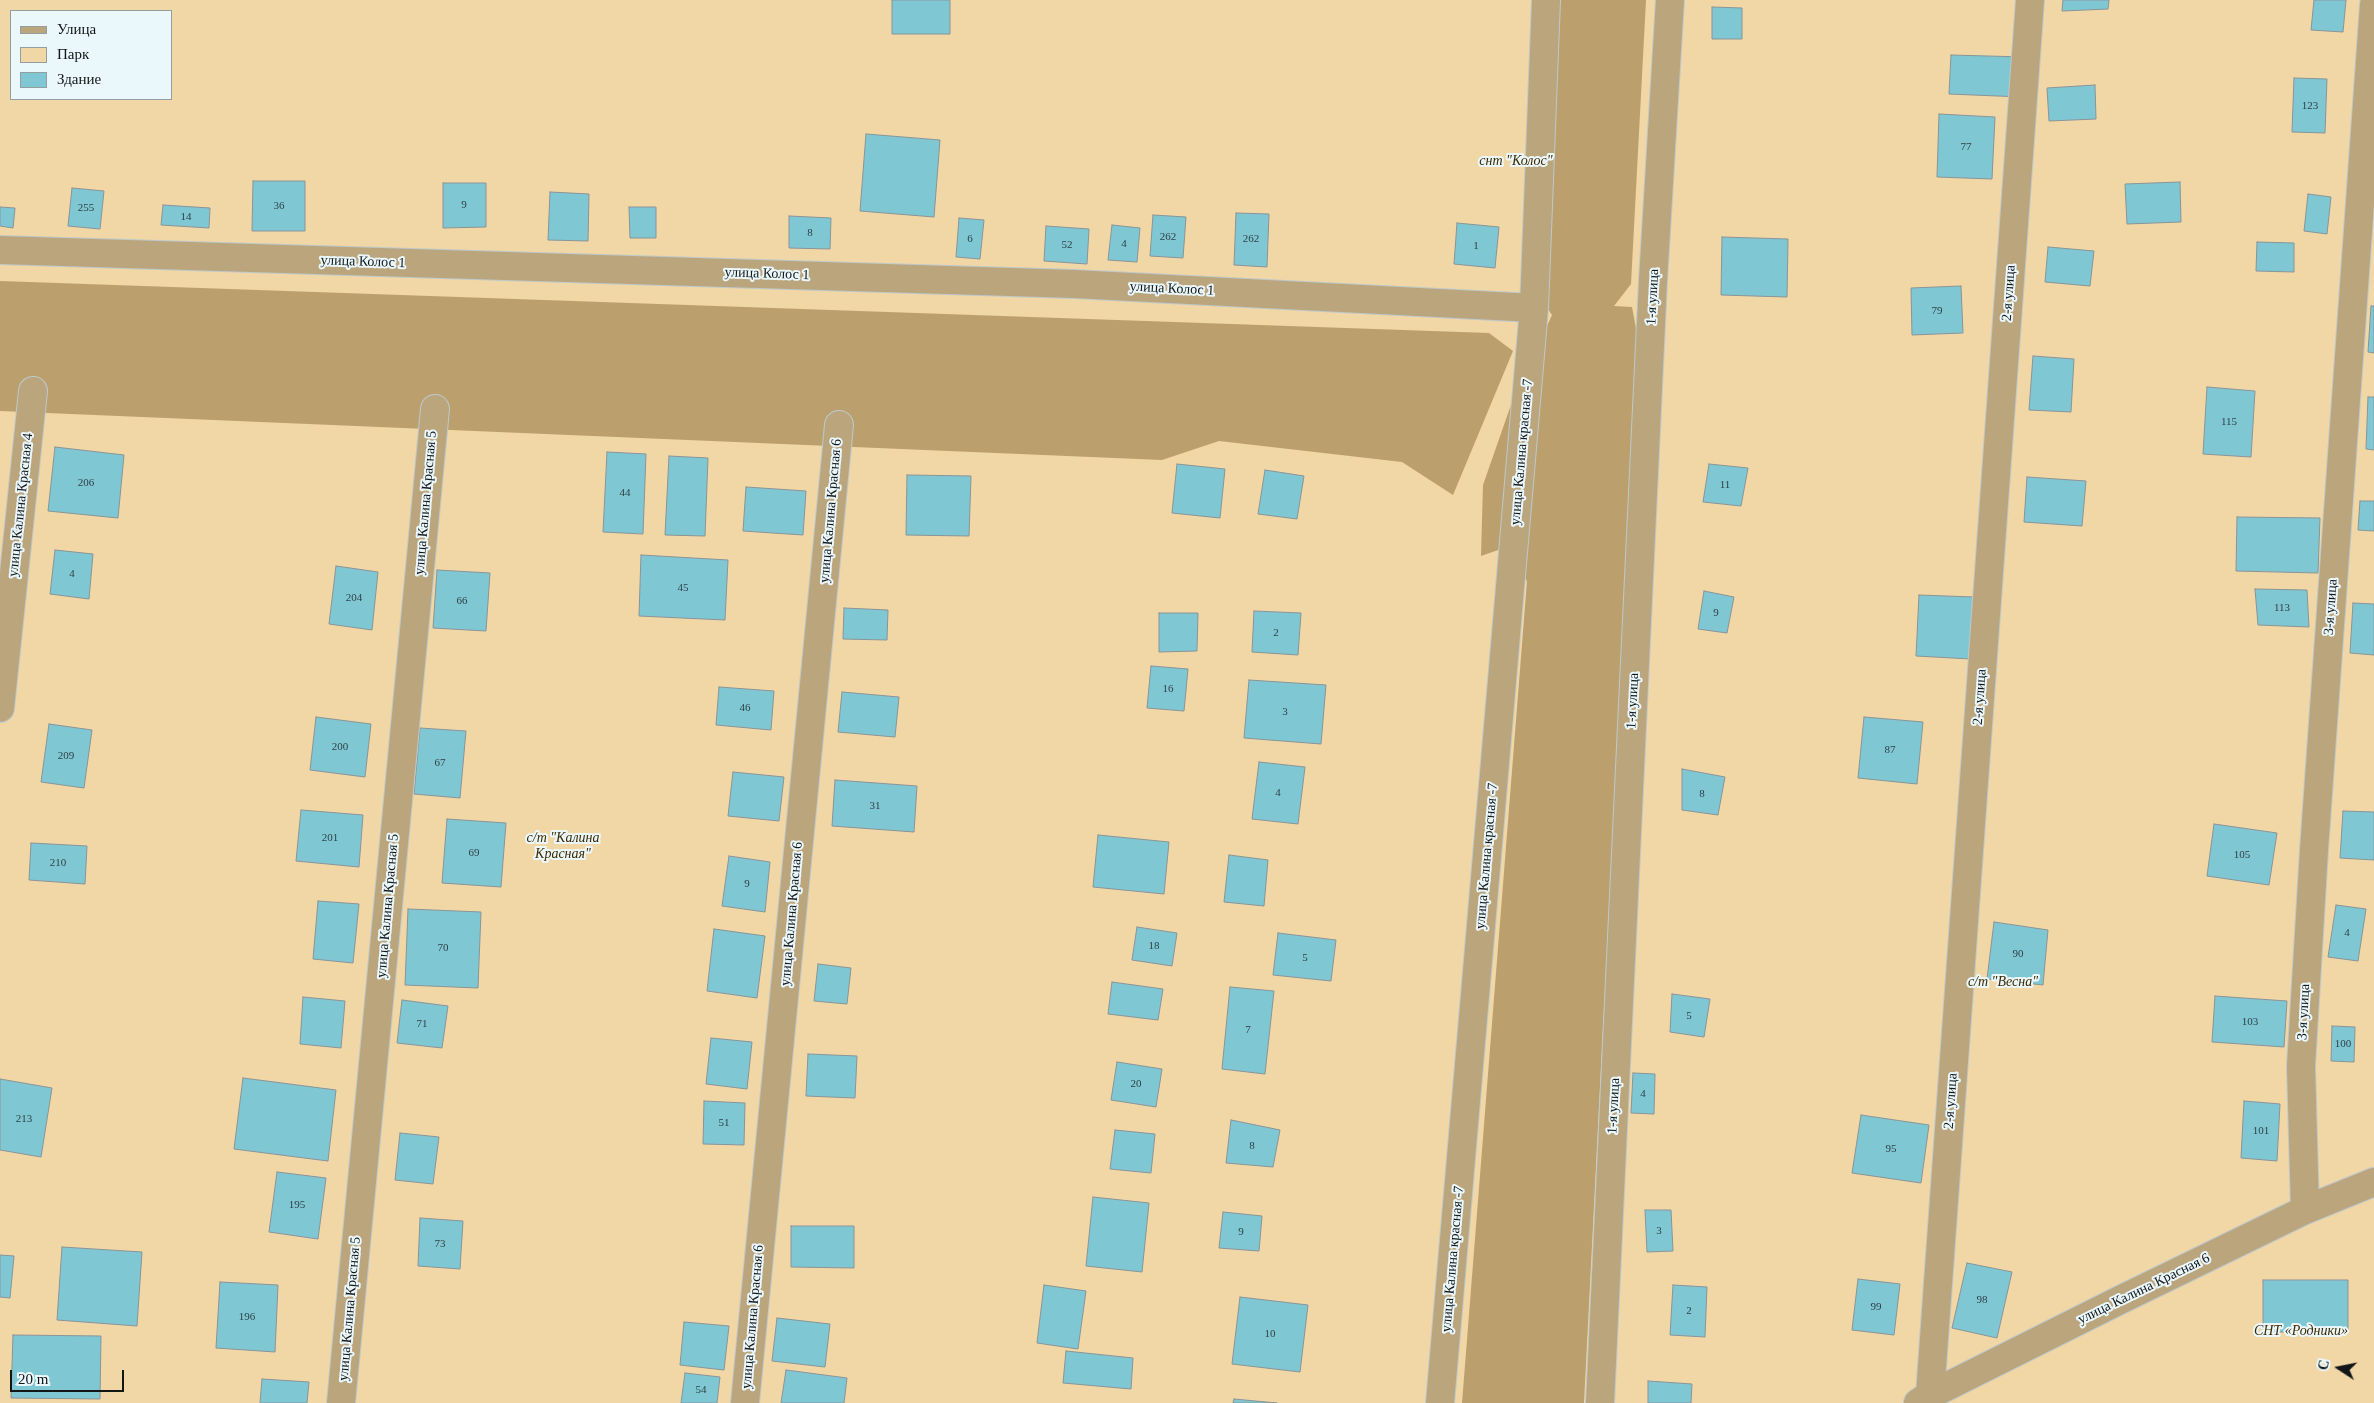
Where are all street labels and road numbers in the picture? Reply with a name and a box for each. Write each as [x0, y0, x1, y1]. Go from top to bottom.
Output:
street label: улица Колос 1 [320, 252, 406, 272]
street label: улица Колос 1 [724, 264, 810, 284]
street label: 2-я улица [1999, 264, 2019, 322]
street label: 1-я улица [1643, 269, 1663, 325]
street label: улица Колос 1 [1129, 278, 1215, 300]
street label: улица Калина красная -7 [1507, 378, 1537, 526]
street label: улица Калина Красная 5 [411, 430, 441, 576]
street label: улица Калина Красная 4 [5, 432, 37, 578]
street label: улица Калина Красная 6 [816, 438, 846, 584]
street label: 3-я улица [2321, 578, 2341, 636]
street label: 2-я улица [1970, 668, 1990, 726]
street label: 1-я улица [1623, 673, 1643, 729]
street label: улица Калина красная -7 [1472, 782, 1502, 930]
street label: улица Калина Красная 5 [373, 833, 403, 979]
street label: улица Калина Красная 6 [777, 841, 807, 987]
street label: 3-я улица [2294, 984, 2314, 1040]
street label: 2-я улица [1941, 1072, 1961, 1130]
street label: 1-я улица [1604, 1078, 1624, 1134]
street label: улица Калина красная -7 [1438, 1185, 1468, 1333]
street label: улица Калина Красная 5 [335, 1236, 365, 1382]
street label: улица Калина Красная 6 [738, 1244, 768, 1390]
street label: улица Калина Красная 6 [2075, 1250, 2213, 1328]

